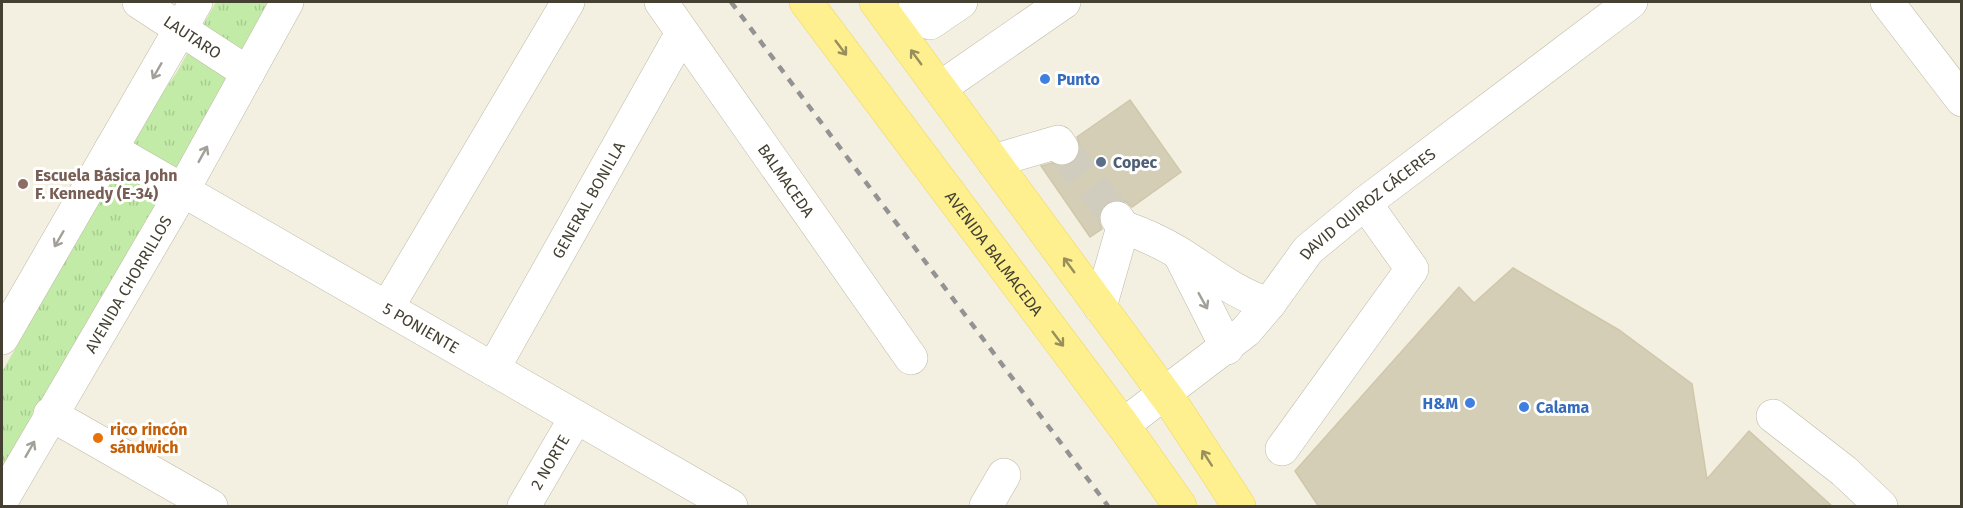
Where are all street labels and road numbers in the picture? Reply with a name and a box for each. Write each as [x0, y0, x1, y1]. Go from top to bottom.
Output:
street label: LAUTARO [160, 12, 225, 63]
street label: GENERAL BONILLA [548, 138, 629, 262]
street label: BALMACEDA [754, 140, 819, 222]
street label: DAVID QUIROZ CÁCERES [1295, 144, 1440, 263]
street label: AVENIDA BALMACEDA [941, 188, 1047, 320]
street label: AVENIDA CHORRILLOS [81, 212, 176, 356]
street label: 5 PONIENTE [380, 299, 462, 357]
street label: 2 NORTE [527, 431, 574, 493]

